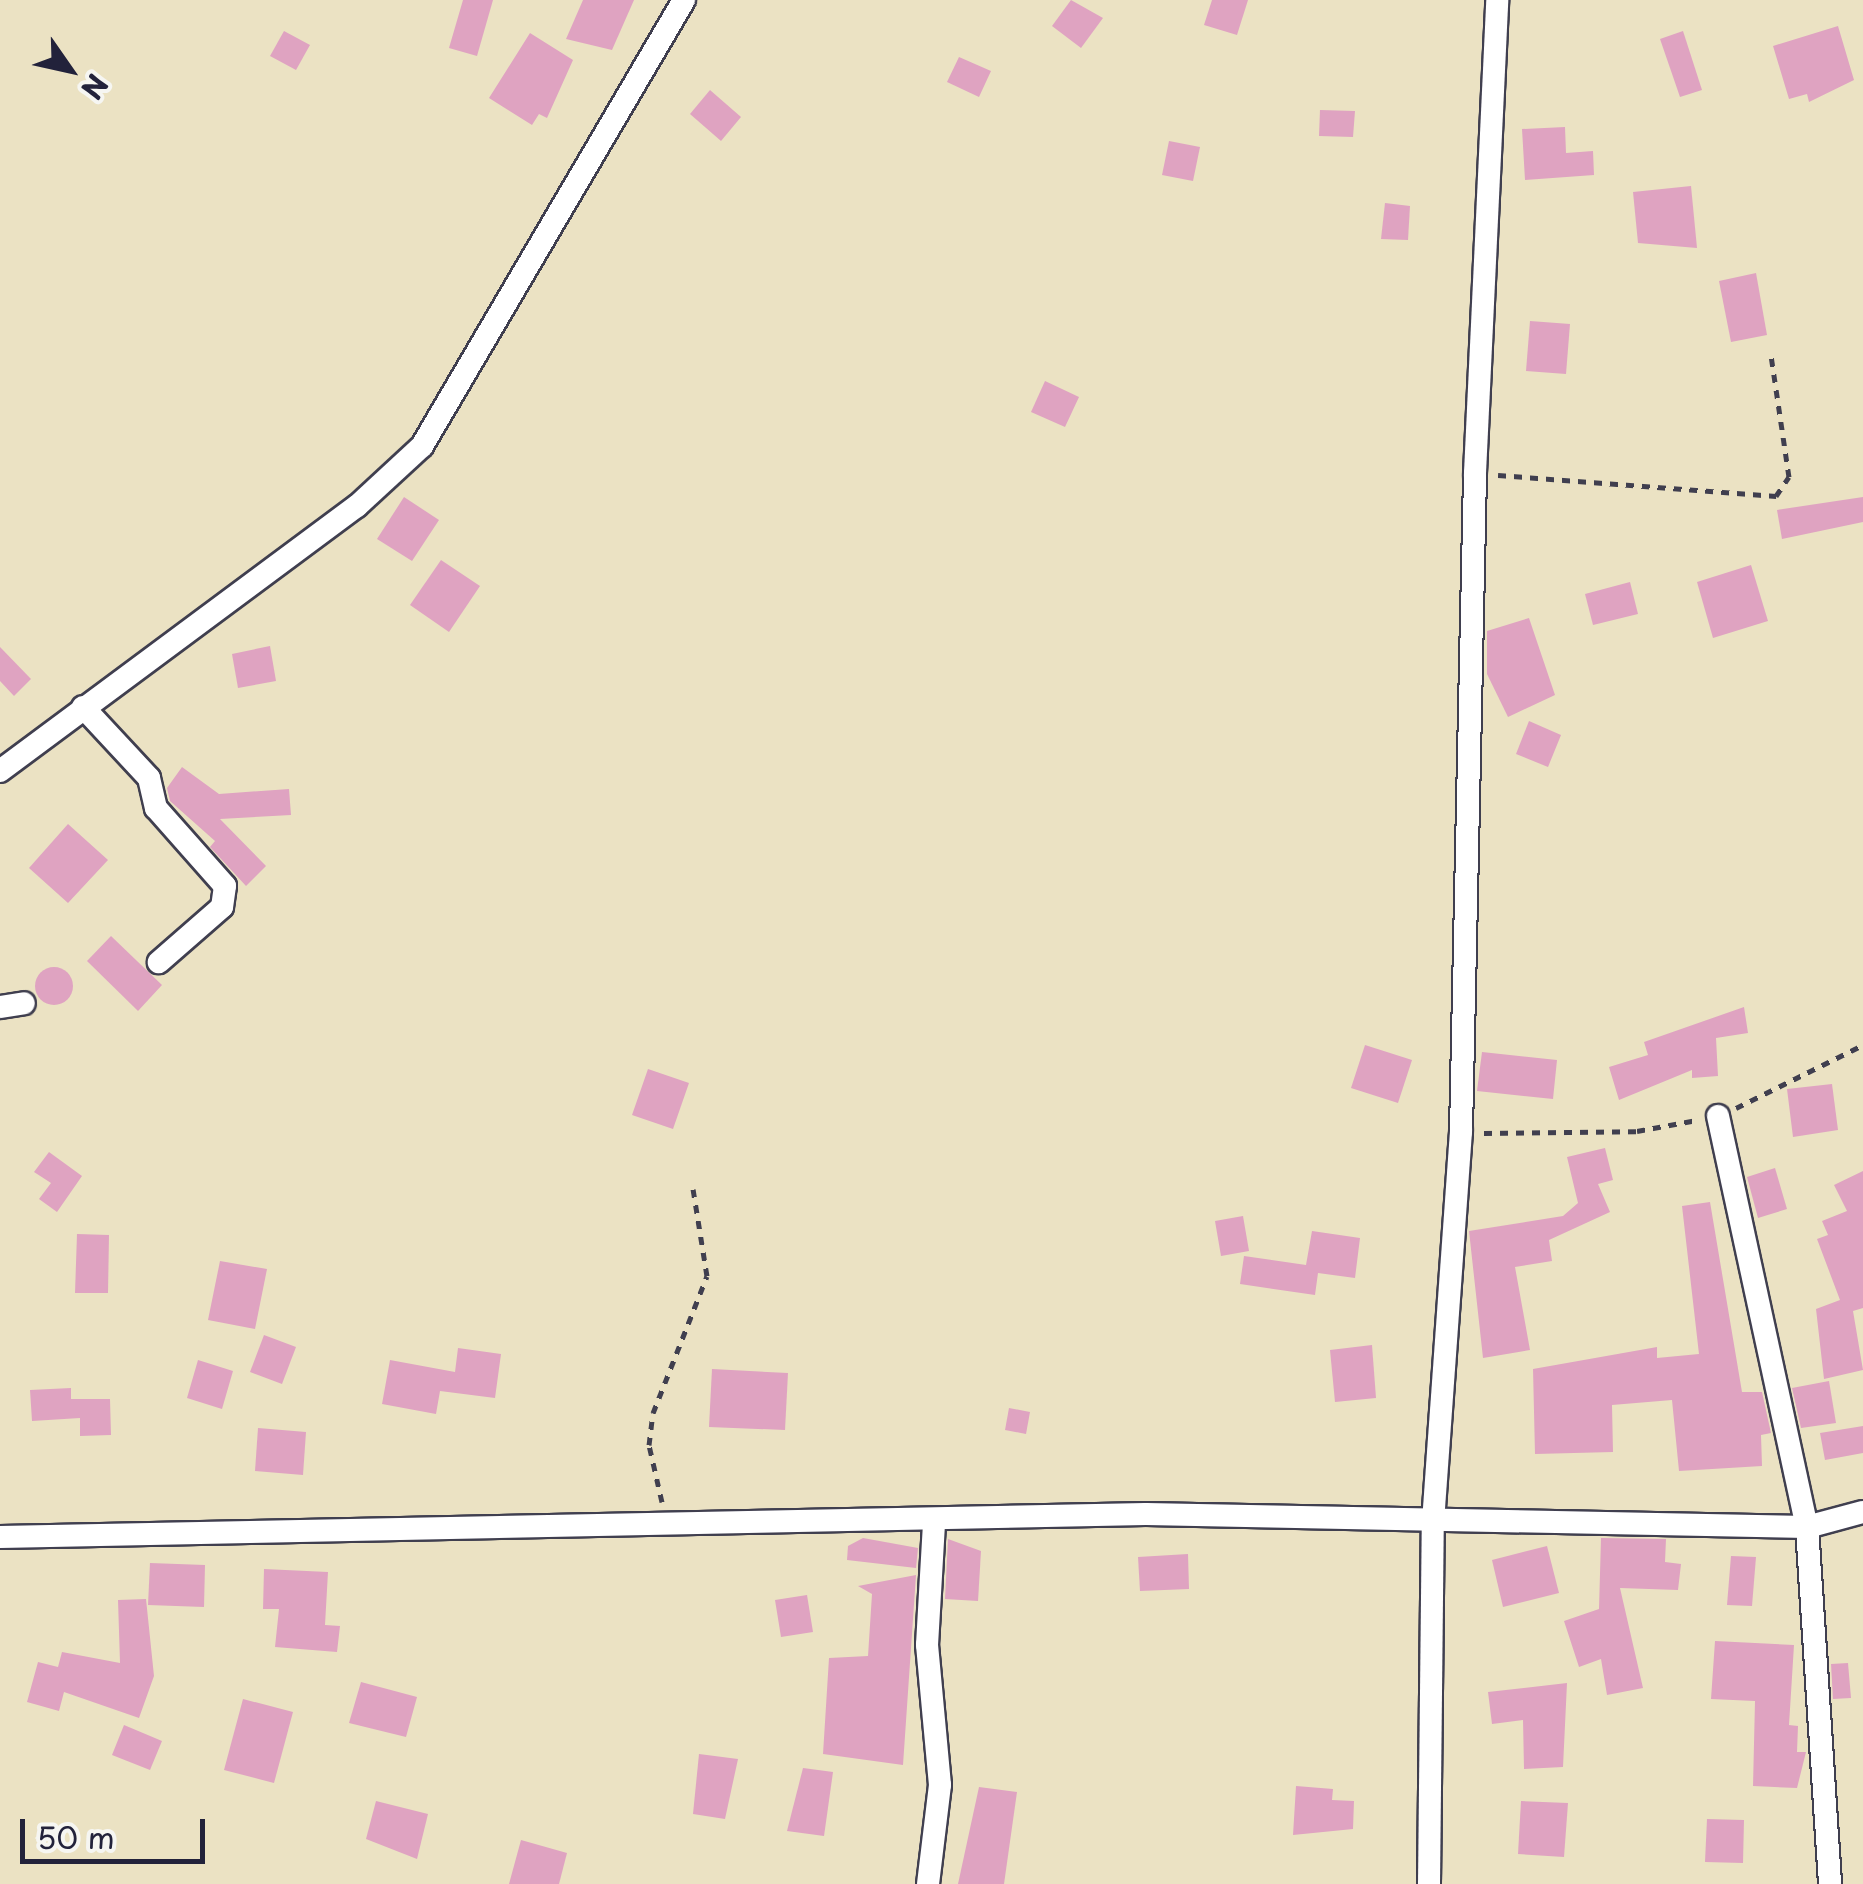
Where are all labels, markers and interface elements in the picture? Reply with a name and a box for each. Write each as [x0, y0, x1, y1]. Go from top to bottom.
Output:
north arrow [20, 20, 120, 120]
text: N [71, 66, 119, 108]
scale bar [25, 1799, 210, 1861]
text: 50 m [37, 1814, 115, 1859]

